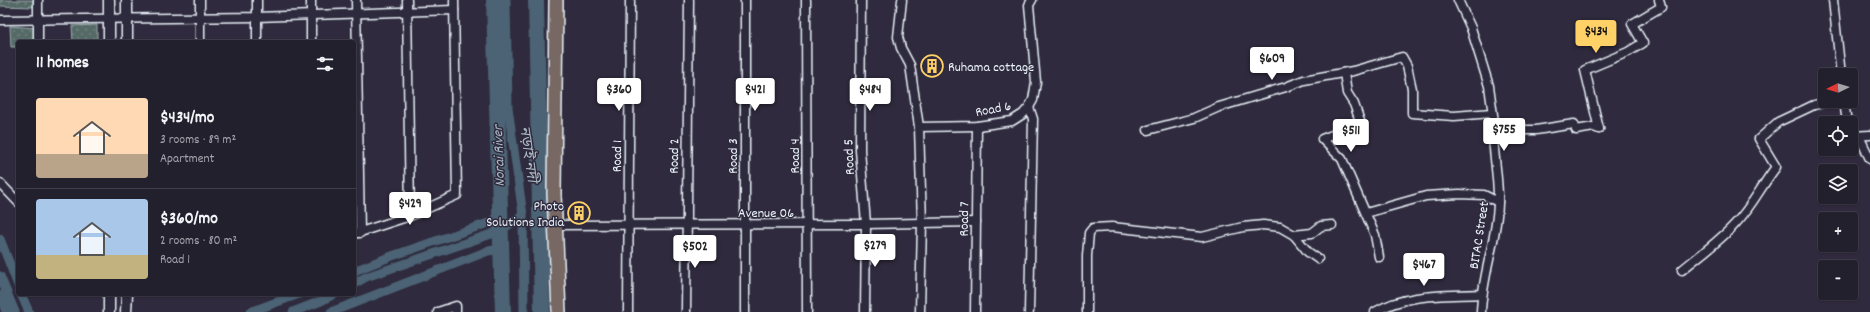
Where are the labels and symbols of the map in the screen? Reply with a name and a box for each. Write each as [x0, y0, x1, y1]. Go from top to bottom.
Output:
pin: $434 [1572, 20, 1620, 54]
pin: $609 [1248, 47, 1296, 81]
building icon: Ruhama cottage [919, 53, 945, 79]
place label: Ruhama cottage [948, 58, 1034, 78]
north arrow [1818, 68, 1858, 108]
pin: $360 [595, 78, 643, 112]
pin: $421 [731, 78, 779, 112]
pin: $484 [846, 78, 894, 112]
street label: Road 6 [974, 97, 1013, 123]
pin: $755 [1480, 118, 1528, 152]
pin: $511 [1327, 119, 1375, 153]
water label: Norai River [488, 123, 512, 187]
water label: নড়াই নদী [512, 125, 542, 187]
street label: Road 2 [665, 138, 685, 174]
street label: Road 3 [724, 138, 744, 174]
street label: Road 4 [786, 138, 806, 174]
street label: Road 5 [839, 138, 861, 175]
street label: Road 1 [608, 140, 628, 172]
pin: $429 [386, 192, 434, 226]
place label: Photo Solutions India [486, 197, 564, 233]
building icon: Photo Solutions India [566, 200, 592, 226]
street label: BITAC Street [1465, 200, 1495, 271]
street label: Road 7 [955, 201, 975, 237]
street label: Avenue 06 [738, 204, 794, 224]
pin: $279 [851, 234, 899, 268]
pin: $502 [671, 235, 719, 269]
pin: $467 [1400, 253, 1448, 287]

